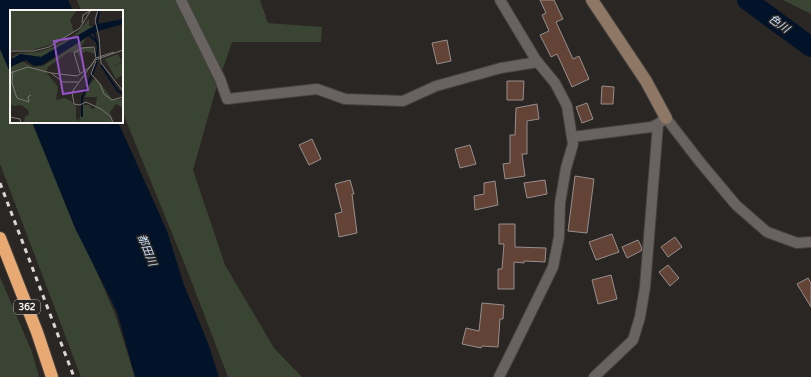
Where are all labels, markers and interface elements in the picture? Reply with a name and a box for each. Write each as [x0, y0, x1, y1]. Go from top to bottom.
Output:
inset map [10, 10, 123, 123]
water label: 色川 [766, 12, 793, 36]
water label: 都田川 [135, 232, 160, 269]
road number: 362 [14, 300, 40, 314]

